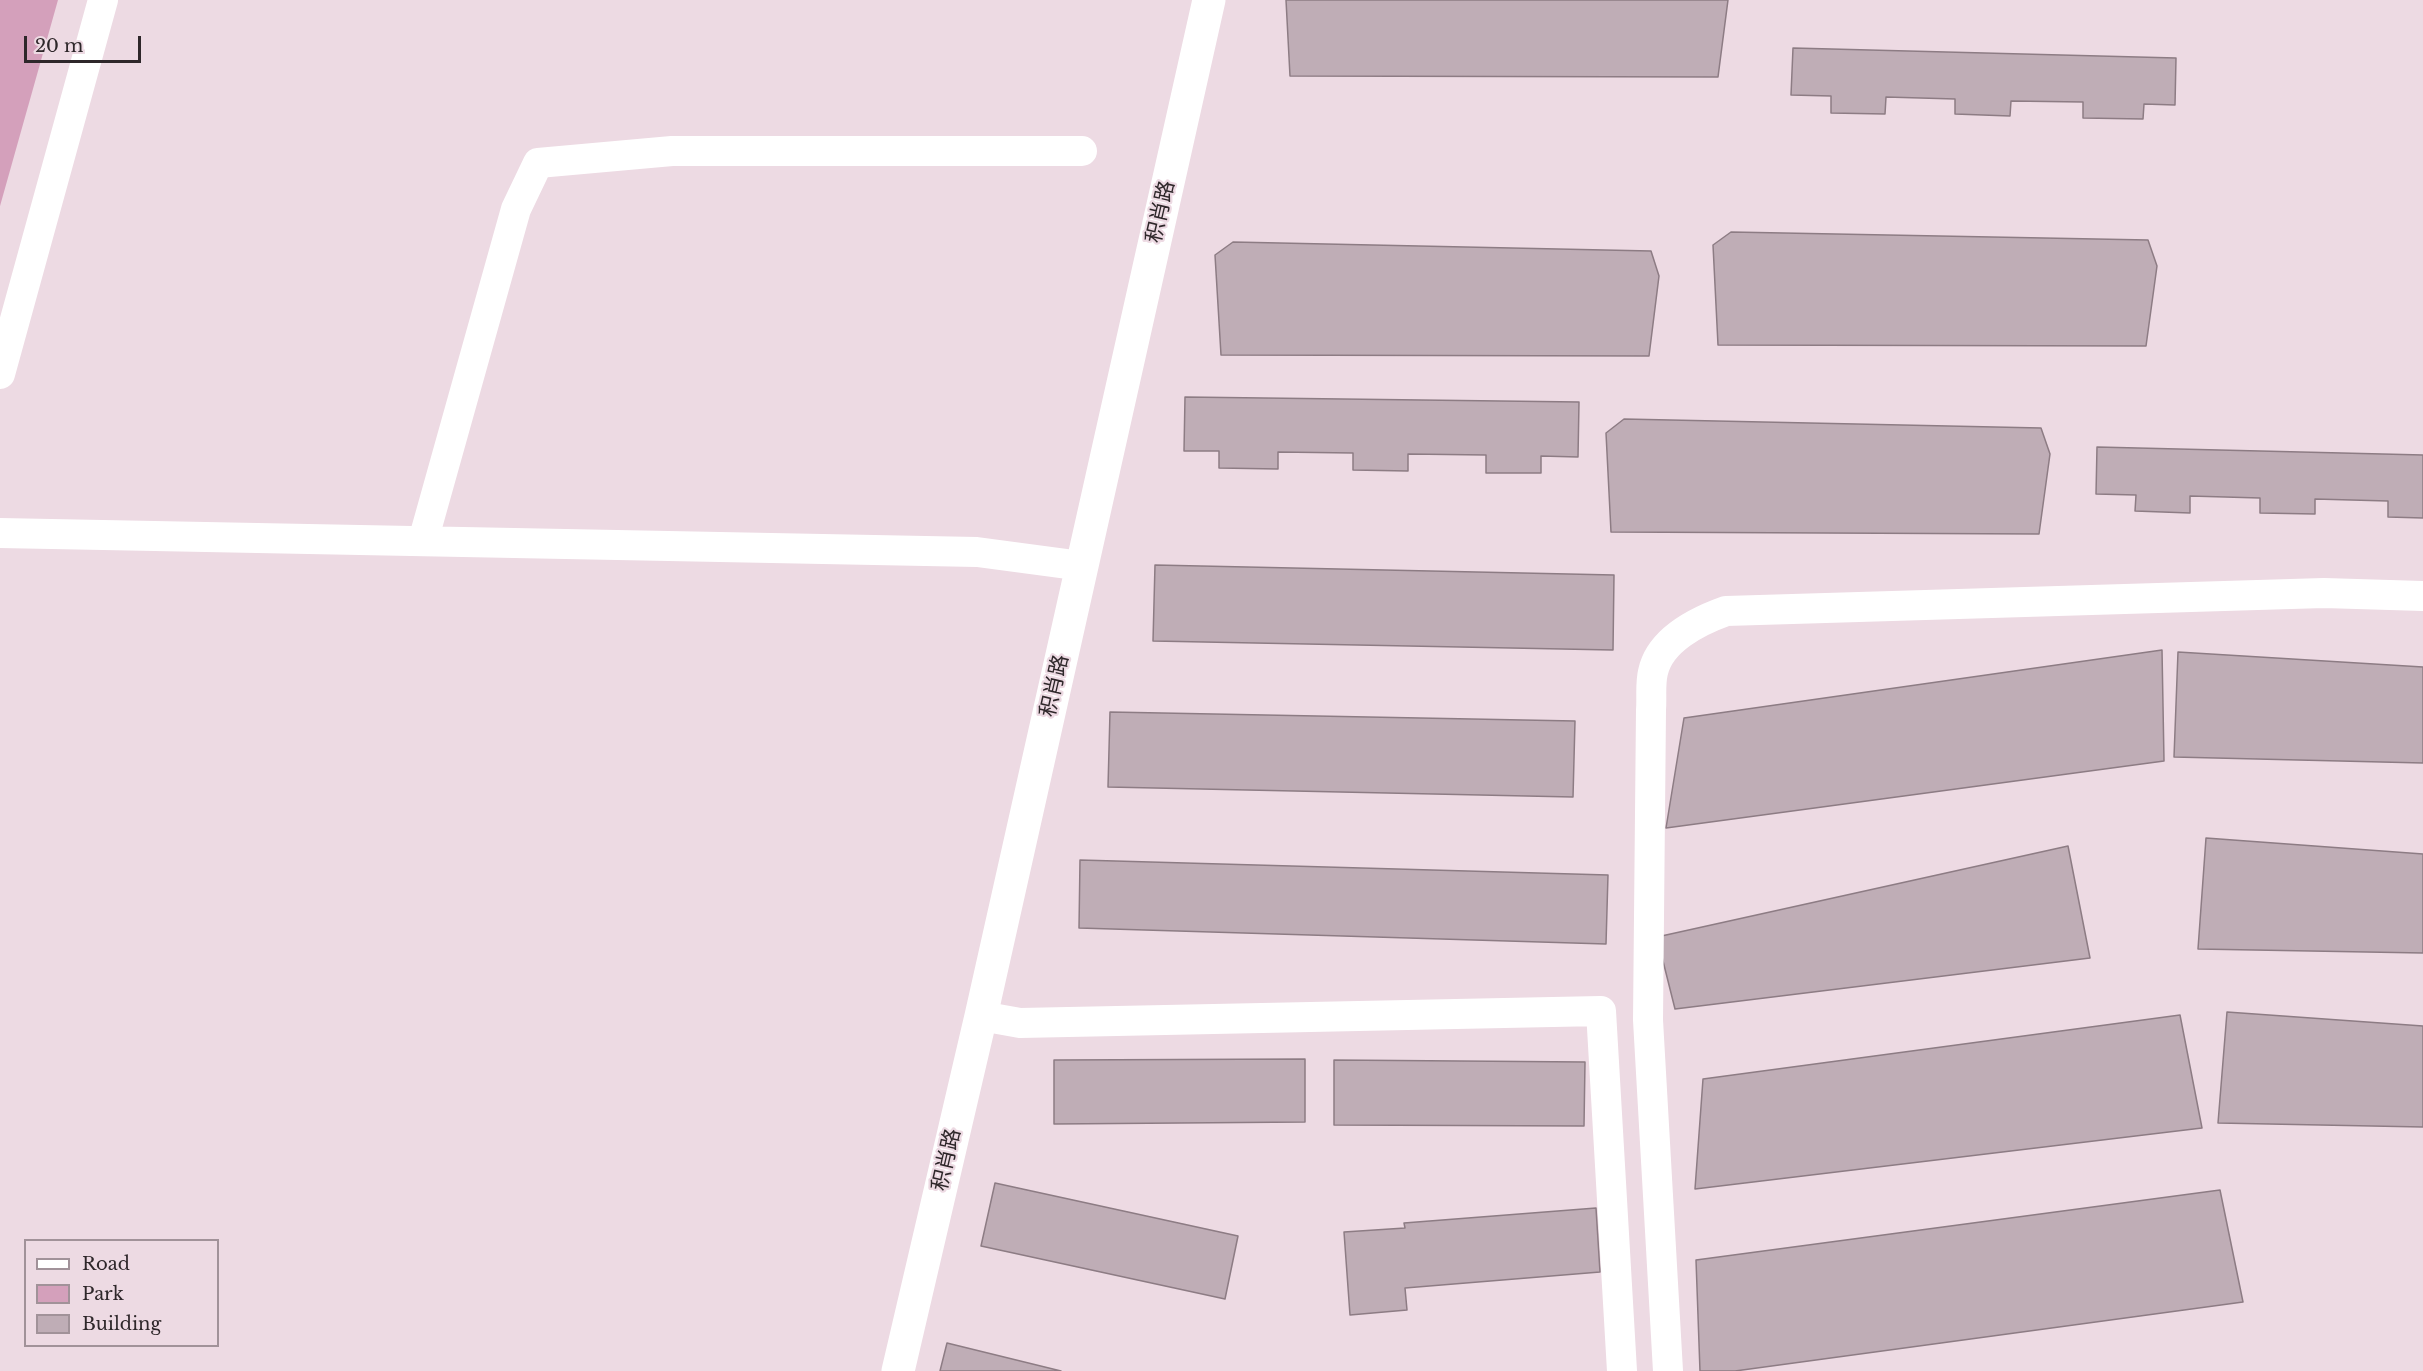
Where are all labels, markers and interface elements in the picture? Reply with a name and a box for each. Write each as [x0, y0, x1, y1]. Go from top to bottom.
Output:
scale bar [27, 24, 144, 62]
text: 20 m [35, 35, 83, 57]
street label: 积肖路 [1142, 178, 1180, 246]
street label: 积肖路 [1036, 652, 1074, 720]
street label: 积肖路 [928, 1126, 966, 1194]
legend [24, 1239, 219, 1347]
text: Road [82, 1253, 130, 1275]
text: Park [82, 1283, 124, 1305]
text: Building [82, 1313, 161, 1335]

